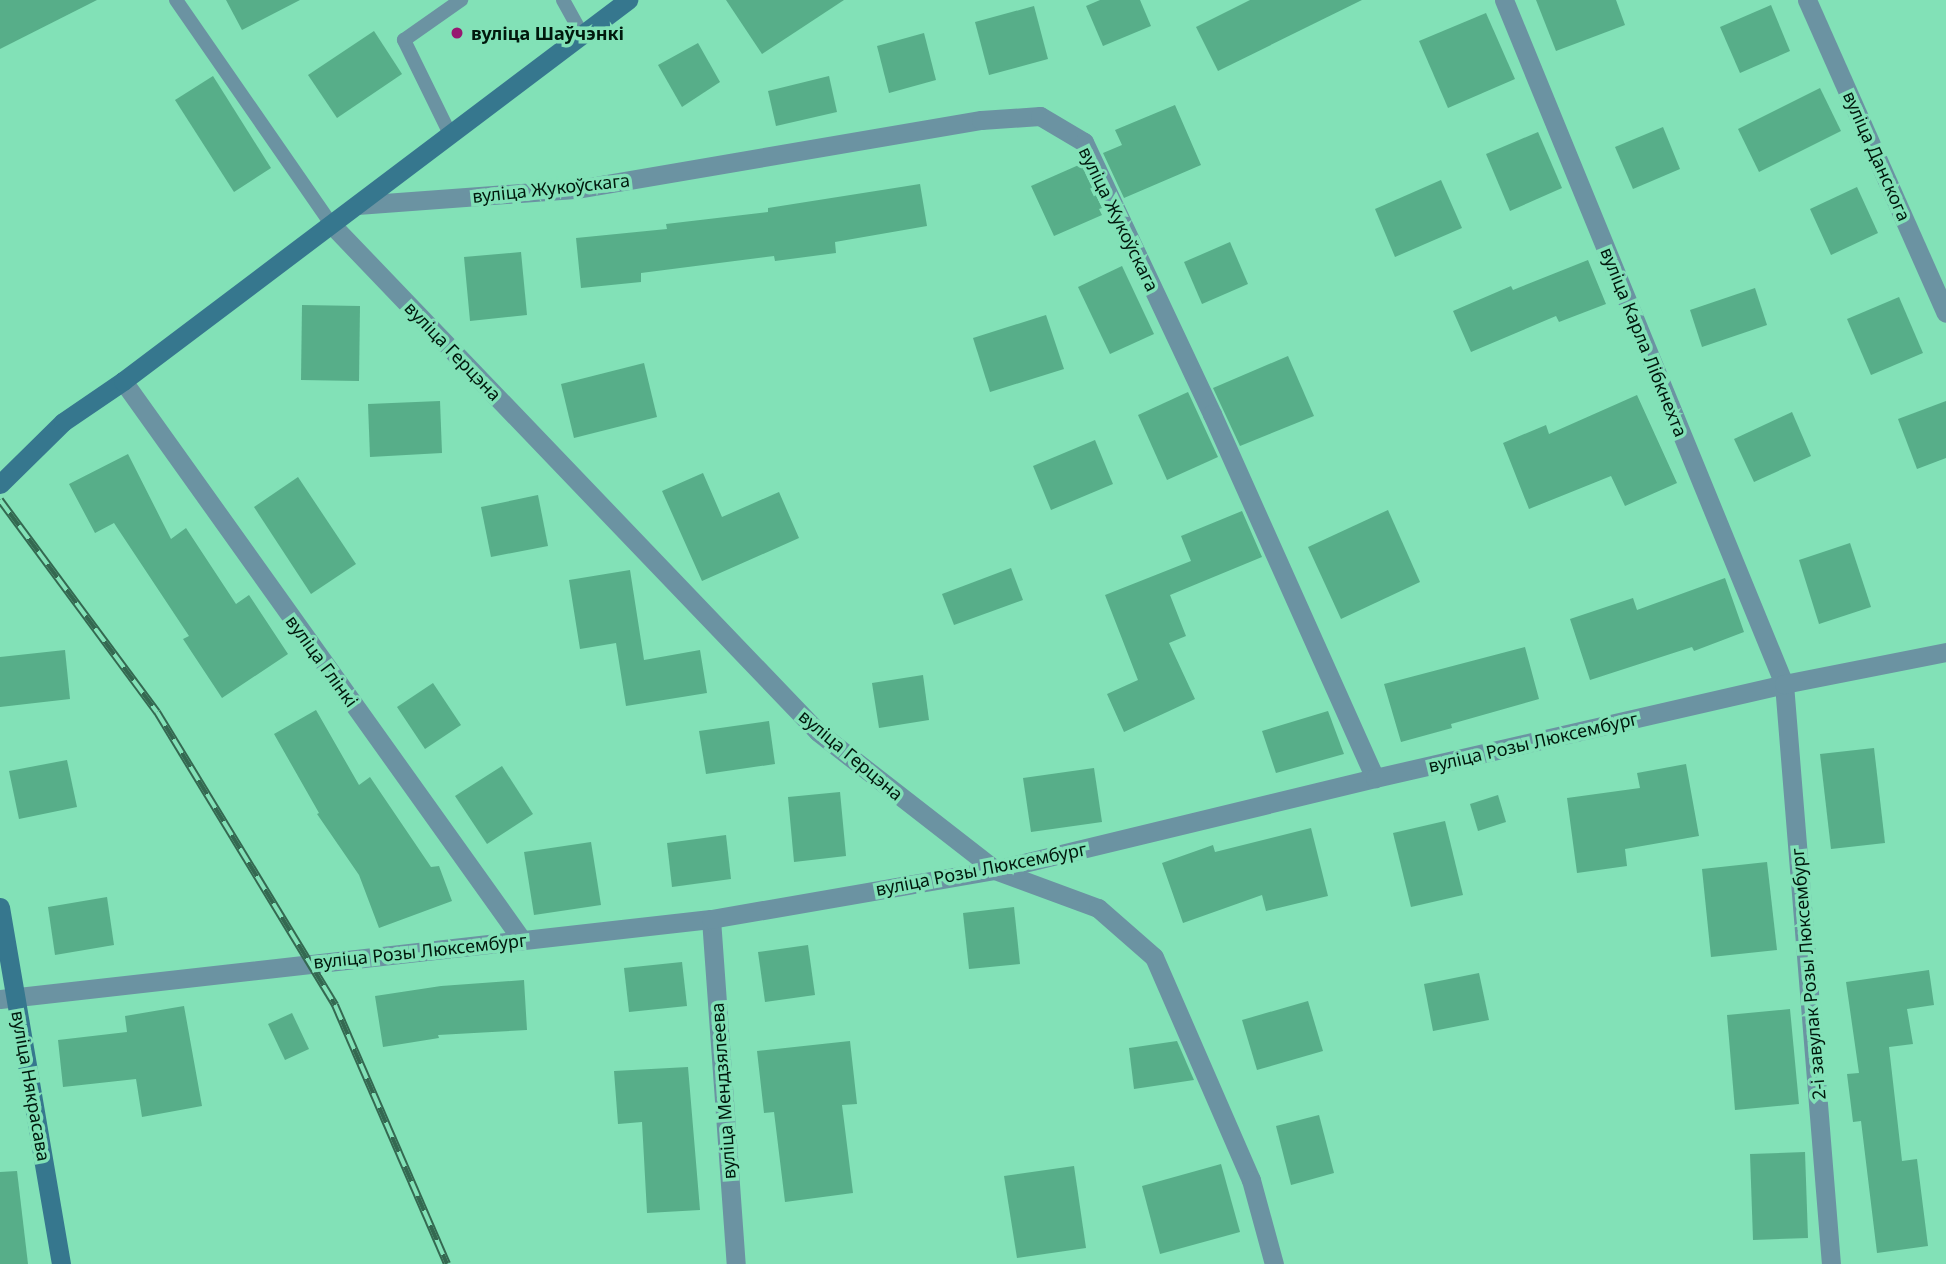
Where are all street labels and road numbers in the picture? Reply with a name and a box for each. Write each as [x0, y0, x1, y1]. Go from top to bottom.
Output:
street label: вуліца Данскога [1839, 88, 1915, 224]
street label: вуліца Жукоўскага [1075, 143, 1163, 295]
street label: вуліца Жукоўскага [471, 169, 631, 207]
street label: вуліца Карла Лібкнехта [1596, 244, 1692, 440]
street label: вуліца Герцэна [400, 297, 506, 405]
street label: вуліца Глінкі [281, 611, 363, 711]
street label: вуліца Герцэна [794, 705, 908, 805]
street label: вуліца Розы Люксембург [1426, 707, 1640, 777]
street label: вуліца Розы Люксембург [874, 838, 1088, 900]
street label: 2-і завулак Розы Люксембург [1786, 847, 1830, 1101]
street label: вуліца Розы Люксембург [312, 929, 528, 973]
street label: вуліца Мендзялеева [706, 1002, 740, 1180]
street label: вуліца Някрасава [7, 1009, 55, 1163]

